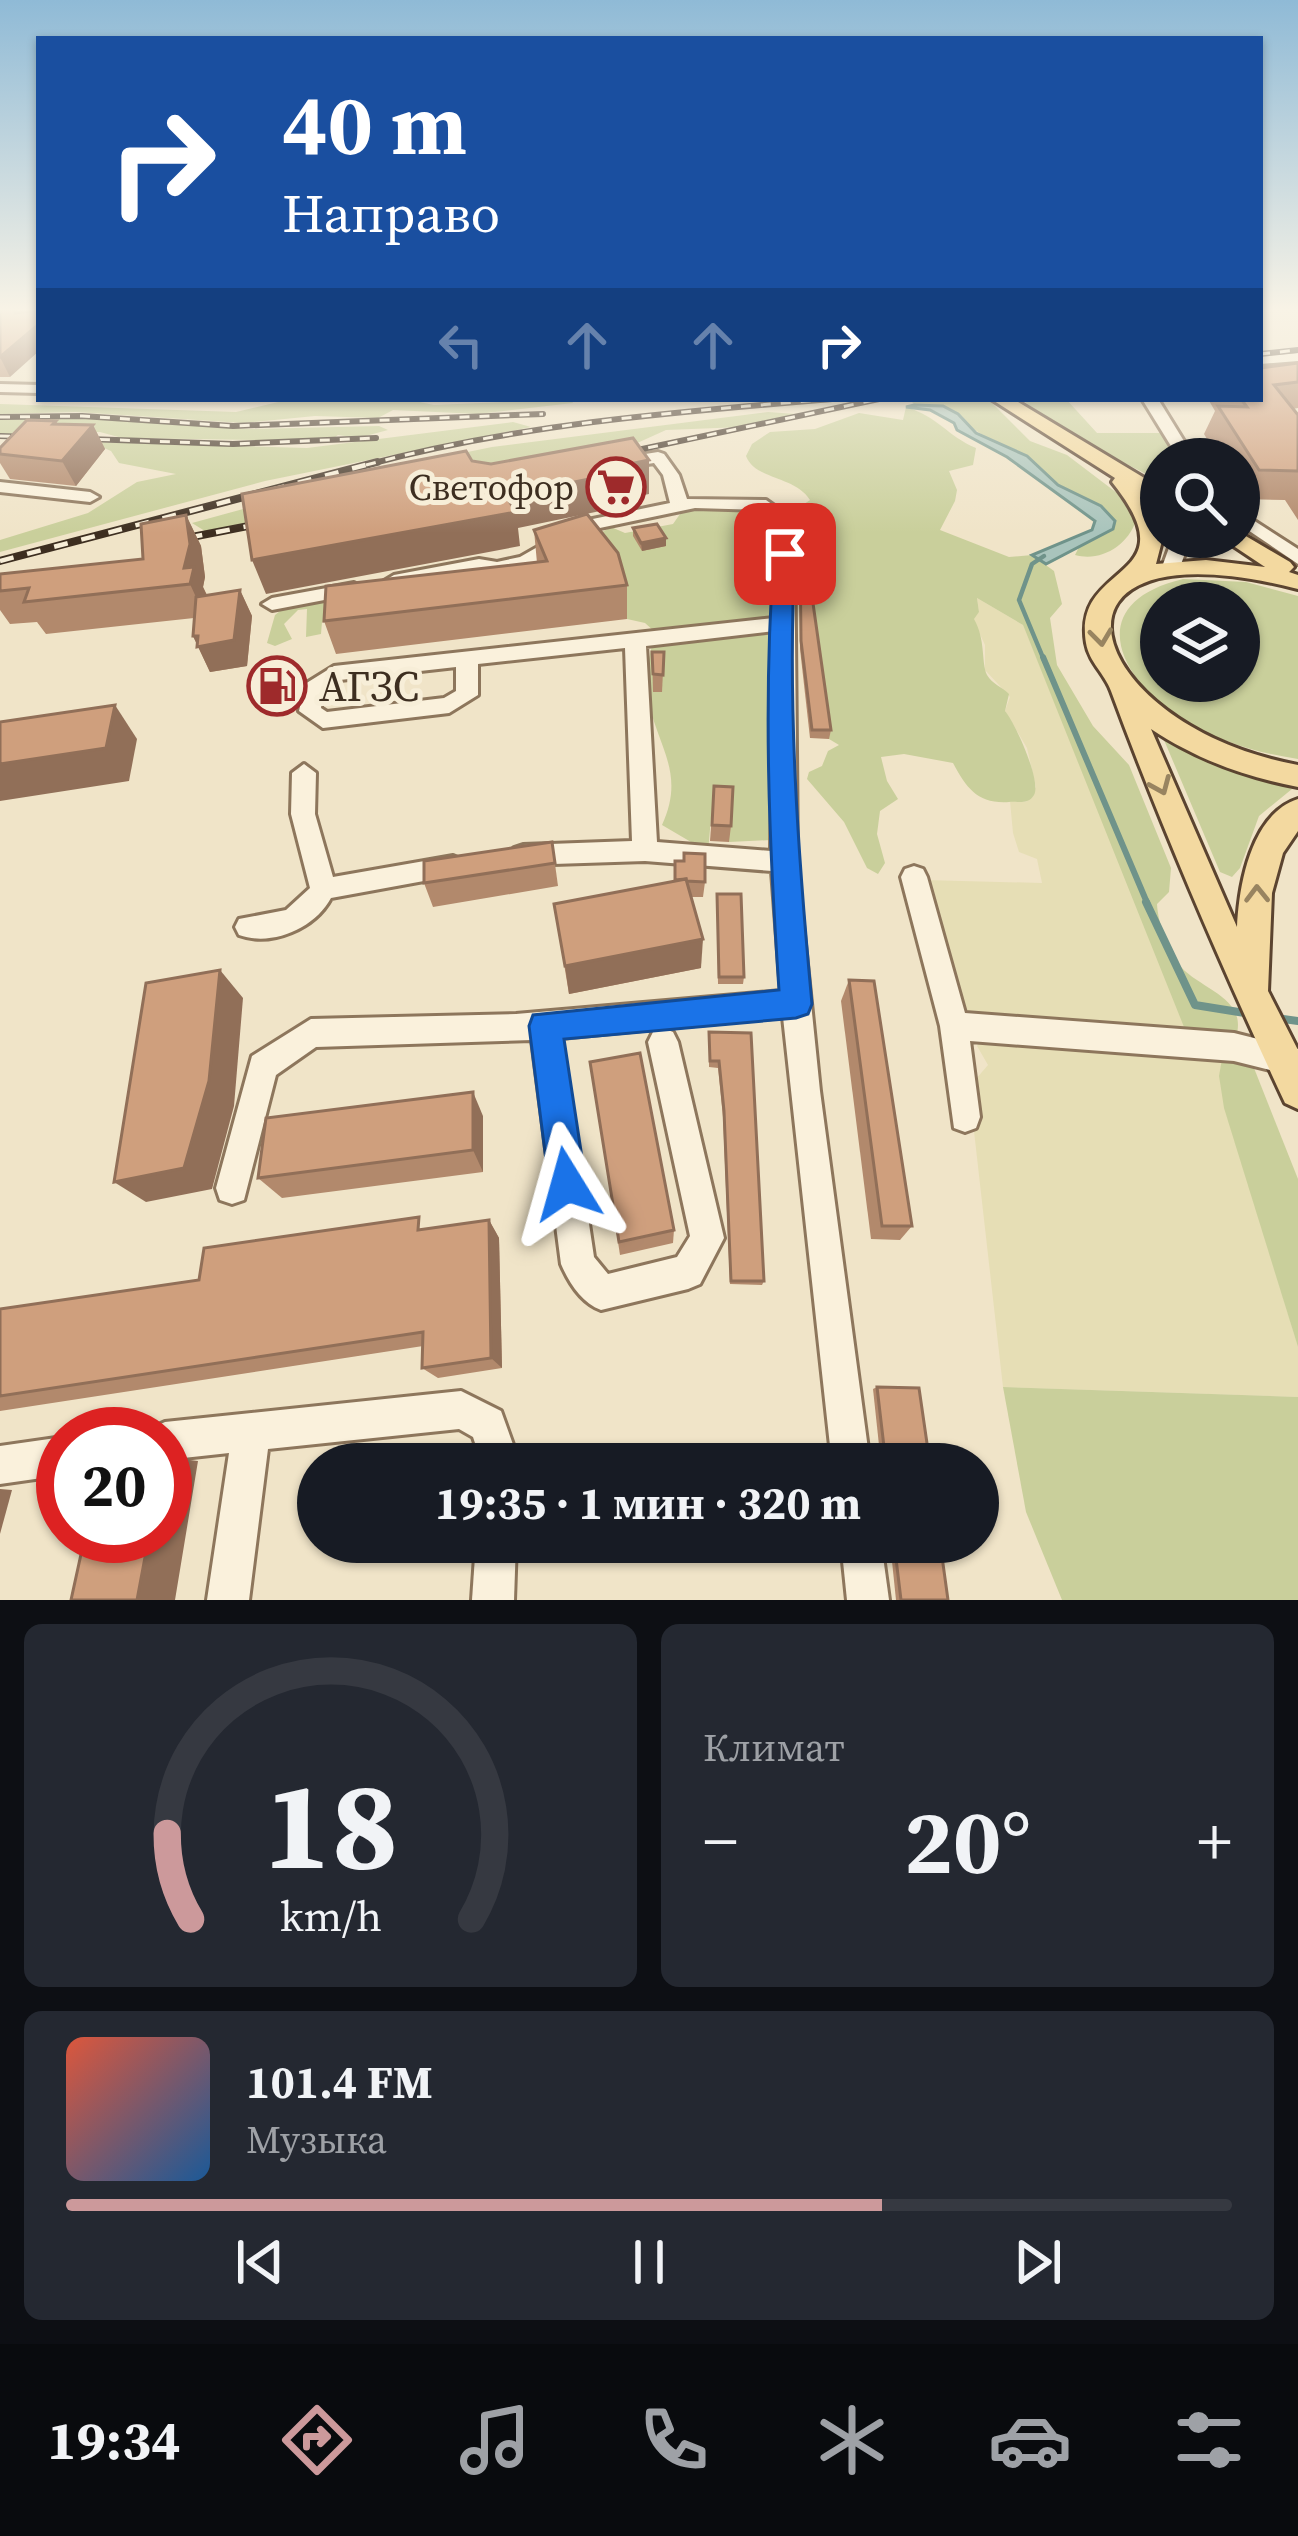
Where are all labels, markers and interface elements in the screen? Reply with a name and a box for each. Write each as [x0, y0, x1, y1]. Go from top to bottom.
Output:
text: 40 m [282, 67, 467, 182]
icon: right [84, 84, 240, 240]
text: Направо [282, 176, 500, 250]
icon: left [428, 312, 494, 378]
icon: ahead [554, 312, 620, 378]
icon: ahead [680, 312, 746, 378]
icon: right [806, 312, 872, 378]
map controls [1140, 438, 1260, 702]
button: search [1140, 438, 1260, 558]
supermarket icon: Светофор [585, 456, 647, 518]
place label: Светофор [409, 463, 574, 512]
pin [734, 503, 836, 605]
icon: arrive [752, 521, 818, 587]
button: layers [1140, 582, 1260, 702]
one-way arrow [1088, 627, 1114, 646]
fuel station icon: АГЗС [246, 655, 308, 717]
place label: АГЗС [319, 657, 419, 715]
one-way arrow [1146, 774, 1170, 796]
one-way arrow [1244, 884, 1270, 902]
position arrow [504, 1121, 630, 1247]
speed limit sign: 20 [36, 1407, 192, 1563]
text: 19:35 · 1 мин · 320 m [435, 1472, 861, 1534]
text: Климат [703, 1721, 845, 1774]
text: 18 [263, 1739, 398, 1910]
text: 20° [904, 1780, 1031, 1903]
text: − [703, 1796, 738, 1886]
text: + [1197, 1796, 1232, 1886]
text: km/h [279, 1886, 382, 1944]
text: 101.4 FM [246, 2051, 433, 2113]
text: Музыка [246, 2113, 387, 2166]
icon: previous [227, 2229, 293, 2295]
icon: pause [616, 2229, 682, 2295]
icon: next [1005, 2229, 1071, 2295]
icon: directions [275, 2398, 359, 2482]
icon: music [453, 2398, 537, 2482]
icon: phone [632, 2398, 716, 2482]
icon: climate [810, 2398, 894, 2482]
icon: car [988, 2398, 1072, 2482]
icon: filters [1167, 2398, 1251, 2482]
text: 19:34 [47, 2403, 180, 2477]

